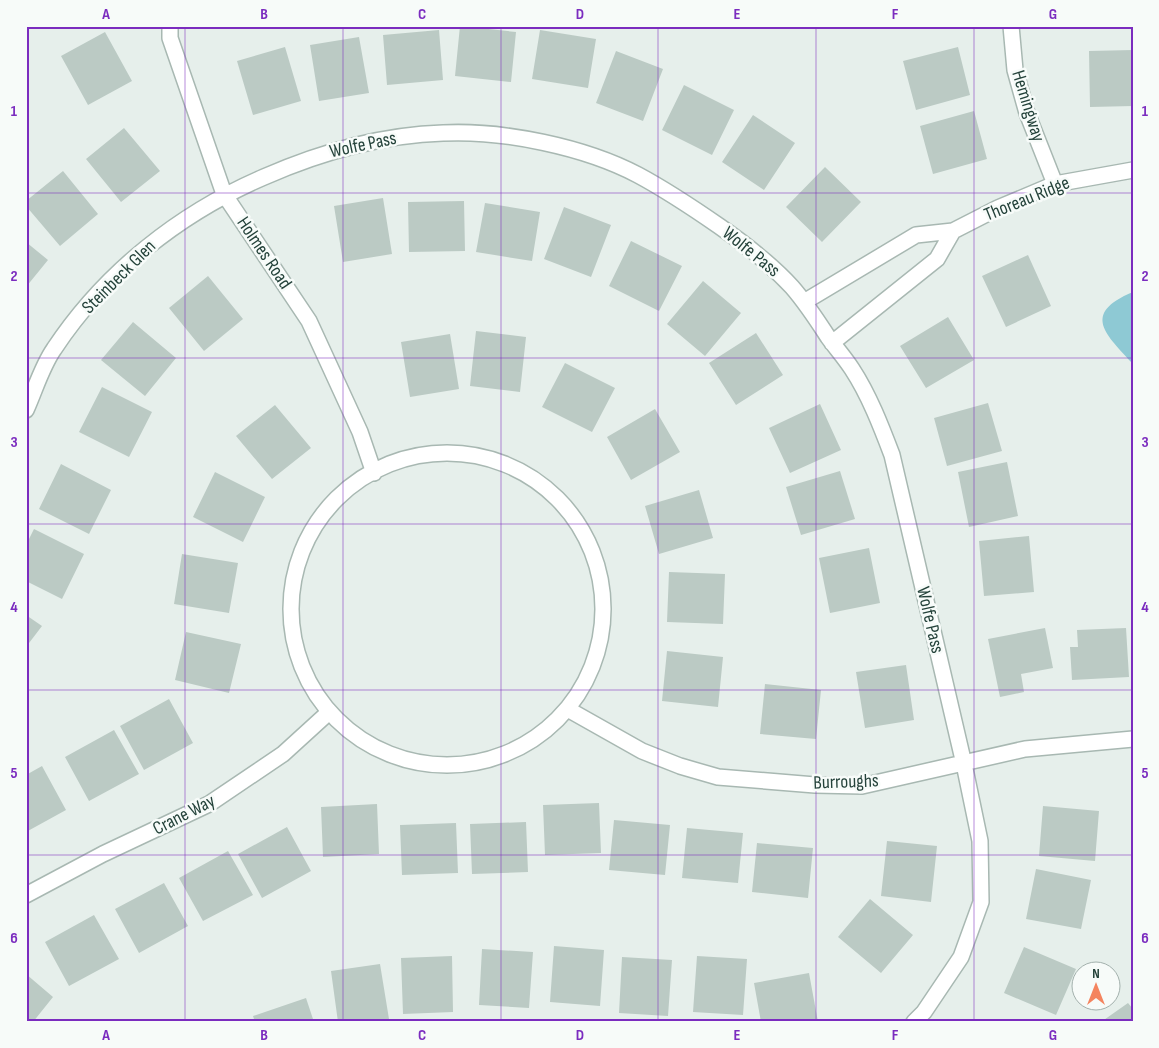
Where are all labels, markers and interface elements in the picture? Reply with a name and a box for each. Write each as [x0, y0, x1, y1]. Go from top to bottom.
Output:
text: A [101, 5, 110, 24]
text: B [260, 5, 268, 24]
text: C [418, 5, 426, 24]
text: D [576, 5, 584, 24]
text: E [734, 5, 741, 24]
text: F [892, 5, 899, 24]
text: G [1049, 5, 1057, 24]
street label: Hemingway [1006, 67, 1050, 145]
text: 1 [11, 102, 18, 121]
text: 1 [1142, 102, 1149, 121]
street label: Wolfe Pass [327, 127, 399, 163]
street label: Thoreau Ridge [981, 171, 1073, 227]
street label: Holmes Road [231, 212, 297, 294]
street label: Wolfe Pass [717, 222, 785, 282]
street label: Steinbeck Glen [77, 235, 161, 319]
text: 2 [10, 267, 18, 286]
text: 2 [1141, 267, 1149, 286]
text: 3 [10, 433, 18, 452]
text: 3 [1141, 433, 1149, 452]
street label: Wolfe Pass [911, 584, 949, 656]
text: 4 [10, 598, 18, 617]
text: 4 [1141, 598, 1149, 617]
text: 5 [10, 764, 18, 783]
text: 5 [1141, 764, 1149, 783]
street label: Burroughs [813, 769, 879, 795]
street label: Crane Way [149, 789, 220, 840]
text: 6 [10, 929, 18, 948]
text: 6 [1141, 929, 1149, 948]
north arrow [1072, 960, 1122, 1010]
text: N [1092, 965, 1100, 982]
text: A [101, 1026, 110, 1045]
text: B [260, 1026, 268, 1045]
text: C [418, 1026, 426, 1045]
text: D [576, 1026, 584, 1045]
text: E [734, 1026, 741, 1045]
text: F [892, 1026, 899, 1045]
text: G [1049, 1026, 1057, 1045]

